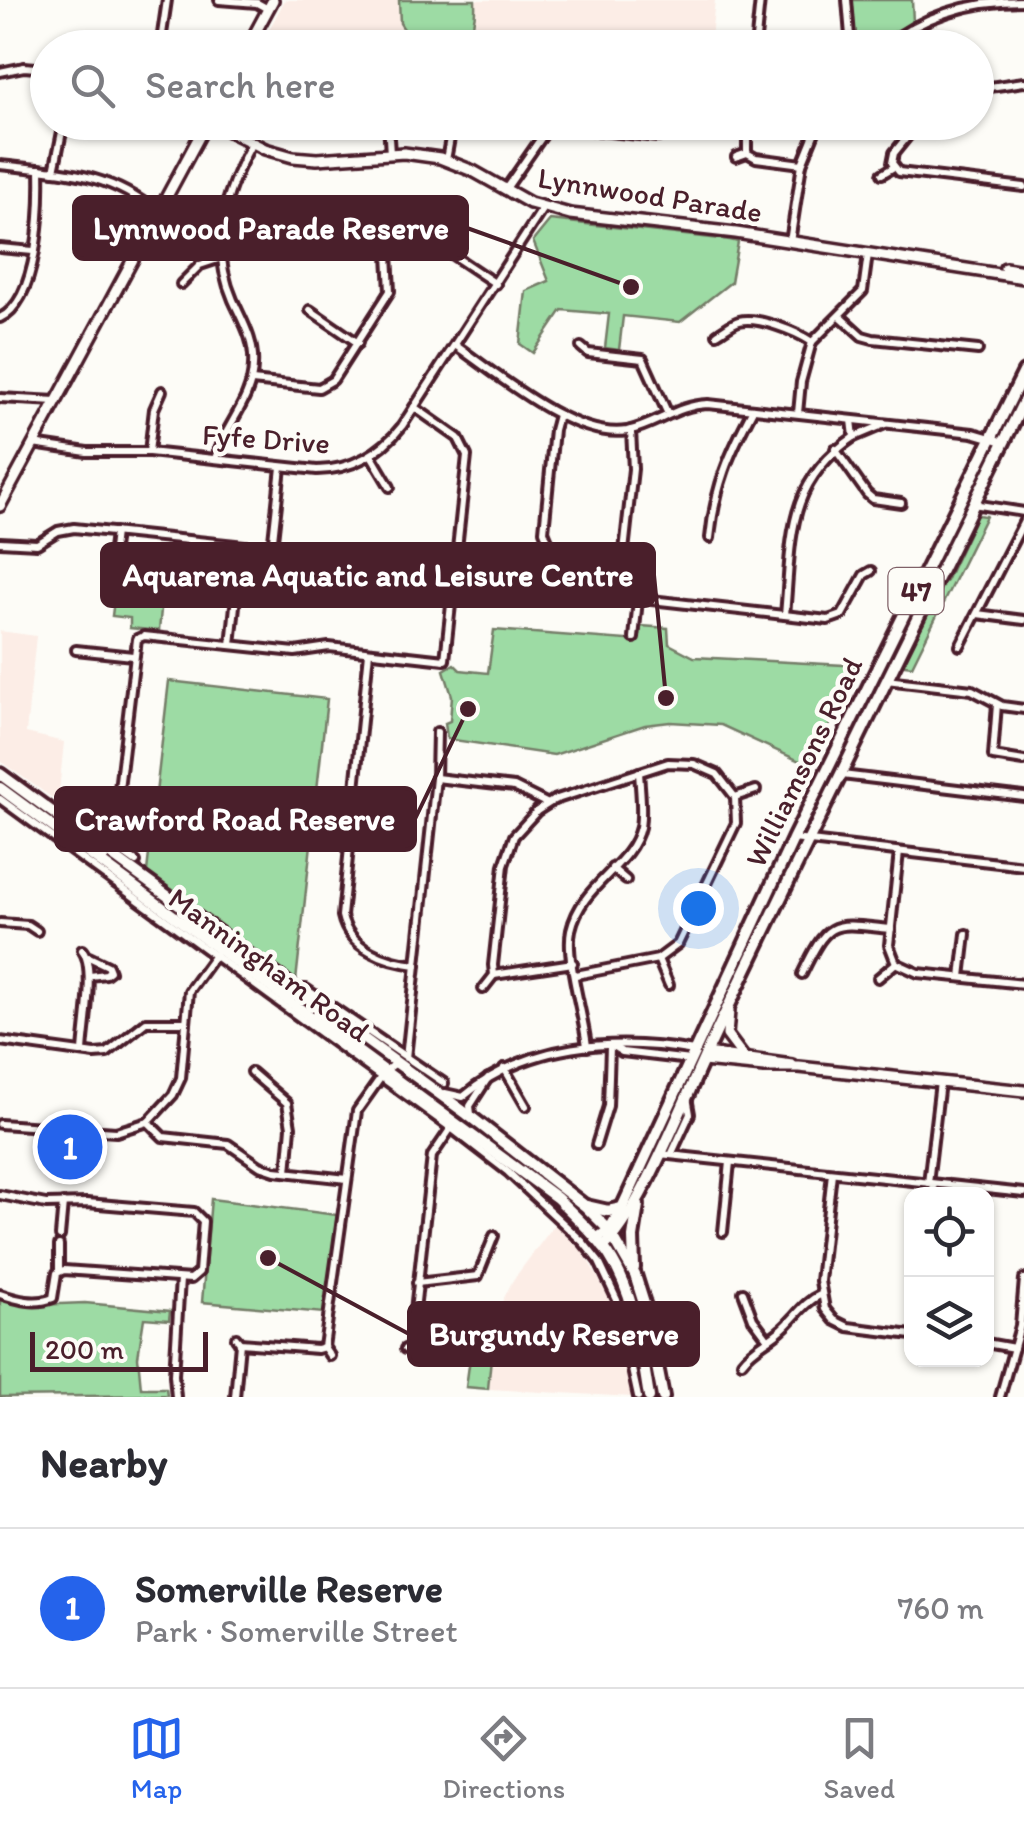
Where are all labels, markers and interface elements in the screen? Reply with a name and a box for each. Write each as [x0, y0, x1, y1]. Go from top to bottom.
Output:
search box [30, 30, 994, 140]
icon: search [65, 58, 120, 113]
text: Search here [145, 62, 336, 108]
street label: Lynnwood Parade [535, 159, 765, 230]
callout: Lynnwood Parade Reserve [74, 197, 467, 259]
text: Lynnwood Parade Reserve [93, 209, 449, 247]
street label: Fyfe Drive [201, 416, 331, 461]
callout: Aquarena Aquatic and Leisure Centre [102, 544, 654, 606]
text: Aquarena Aquatic and Leisure Centre [121, 556, 634, 594]
road number: 47 [888, 568, 944, 614]
street label: Williamsons Road [737, 650, 871, 873]
callout: Crawford Road Reserve [56, 788, 415, 850]
text: Crawford Road Reserve [75, 800, 395, 838]
street label: Manningham Road [161, 879, 378, 1050]
your location [673, 883, 724, 934]
pin: 1 [38, 1110, 102, 1184]
map controls [904, 1187, 994, 1367]
button: locate [904, 1187, 994, 1277]
button: layers [904, 1277, 994, 1367]
callout: Burgundy Reserve [409, 1303, 698, 1365]
text: Burgundy Reserve [429, 1315, 679, 1353]
scale bar [30, 1327, 208, 1372]
text: 200 m [45, 1332, 124, 1366]
text: Nearby [40, 1437, 167, 1488]
text: Somerville Reserve [135, 1566, 443, 1612]
text: 1 [65, 1589, 80, 1627]
text: 760 m [897, 1589, 984, 1627]
text: Park · Somerville Street [135, 1612, 457, 1650]
tab: Map [129, 1711, 184, 1805]
tab: Directions [442, 1711, 565, 1805]
tab: Saved [823, 1711, 895, 1805]

